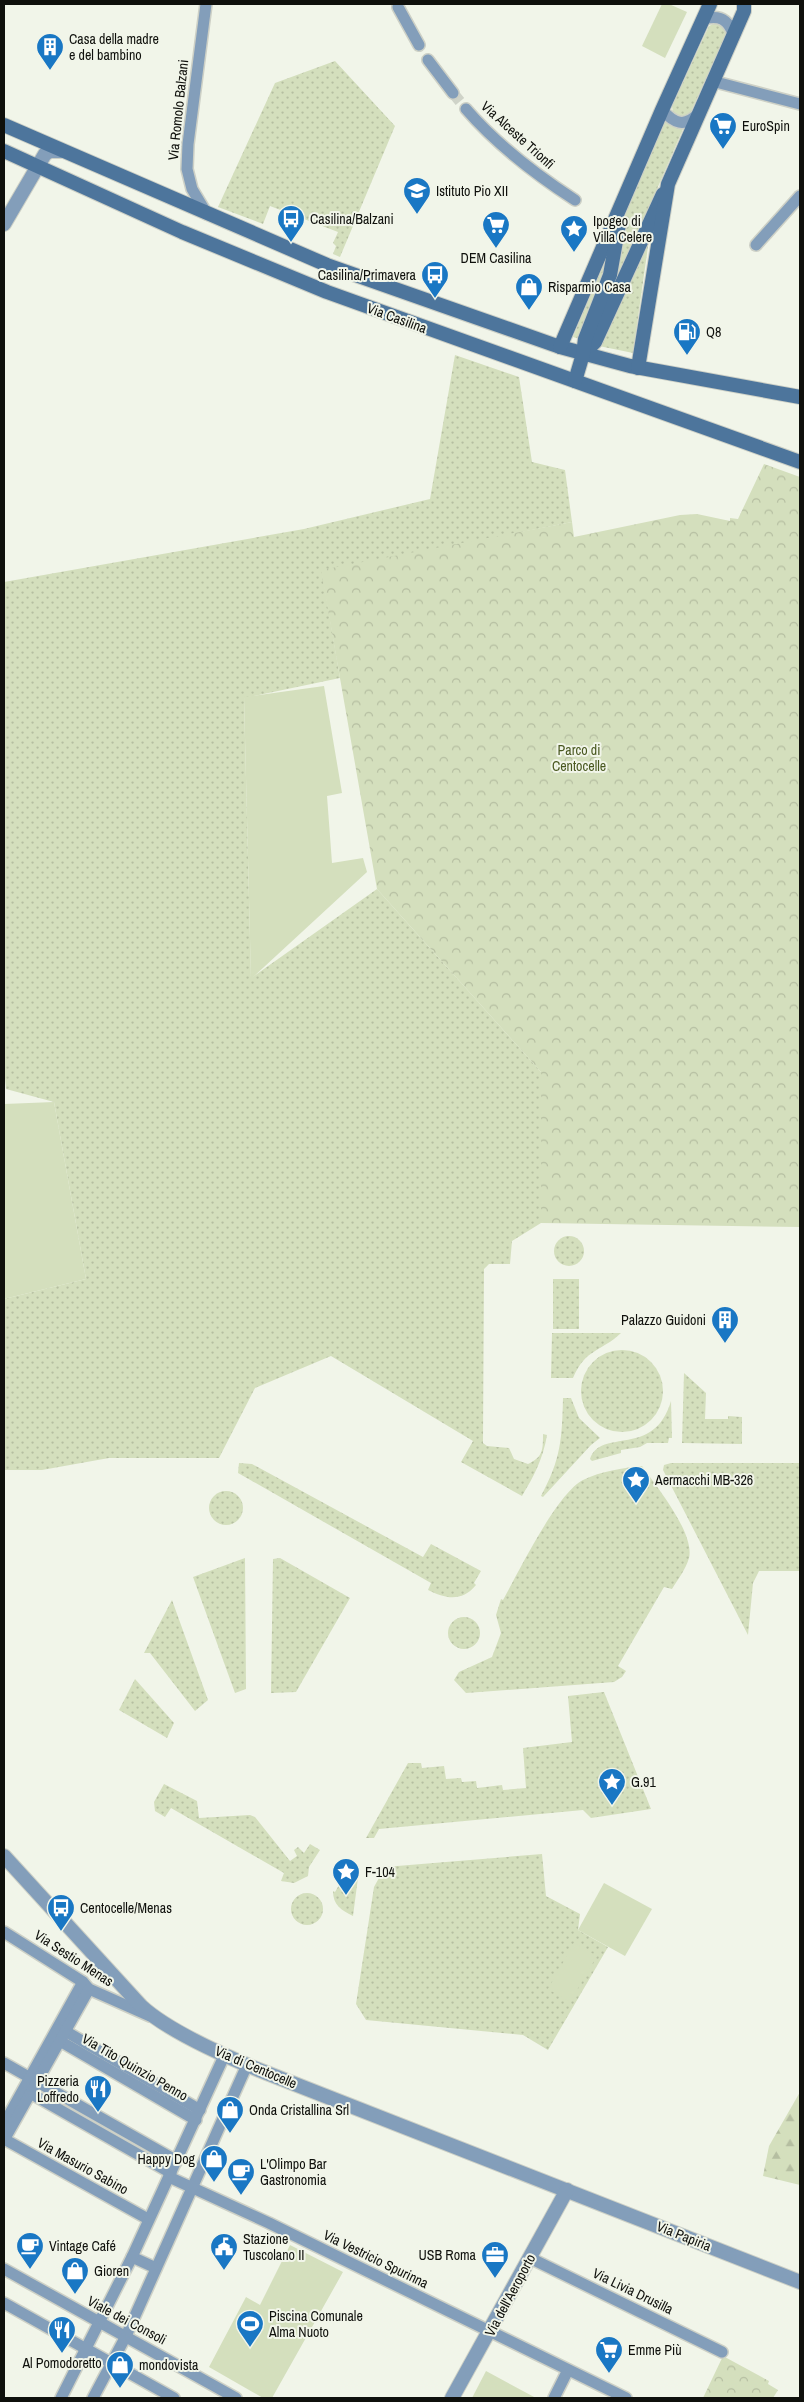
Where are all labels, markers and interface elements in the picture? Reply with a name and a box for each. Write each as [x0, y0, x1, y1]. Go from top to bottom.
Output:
place label: Casa della madre e del bambino [69, 30, 159, 64]
building icon: Casa della madre e del bambino [35, 32, 65, 71]
street label: Via Romolo Balzani [164, 59, 192, 161]
street label: Via Alceste Trionfi [477, 97, 559, 173]
supermarket icon: EuroSpin [708, 111, 738, 150]
place label: EuroSpin [742, 117, 790, 135]
school or university icon: Istituto Pio XII [402, 176, 432, 215]
place label: Istituto Pio XII [436, 182, 508, 200]
bus stop icon: Casilina/Balzani [276, 204, 306, 243]
place label: Casilina/Balzani [310, 210, 394, 228]
supermarket icon: DEM Casilina [481, 210, 511, 249]
place label: Ipogeo di Villa Celere [593, 212, 652, 246]
place icon: Ipogeo di Villa Celere [559, 214, 589, 253]
place label: DEM Casilina [461, 249, 532, 267]
bus stop icon: Casilina/Primavera [420, 260, 450, 299]
place label: Casilina/Primavera [318, 266, 417, 284]
shop icon: Risparmio Casa [514, 272, 544, 311]
place label: Risparmio Casa [548, 278, 632, 296]
street label: Via Casilina [365, 299, 430, 337]
fuel station icon: Q8 [672, 317, 702, 356]
place label: Q8 [706, 323, 721, 341]
park label: Parco di Centocelle [552, 741, 606, 775]
building icon: Palazzo Guidoni [710, 1305, 740, 1344]
place label: Palazzo Guidoni [621, 1311, 706, 1329]
place icon: Aermacchi MB-326 [621, 1465, 651, 1504]
place label: Aermacchi MB-326 [654, 1471, 753, 1489]
place icon: G.91 [597, 1767, 627, 1806]
place label: G.91 [631, 1773, 657, 1791]
place icon: F-104 [331, 1857, 361, 1896]
place label: F-104 [365, 1863, 396, 1881]
bus stop icon: Centocelle/Menas [46, 1893, 76, 1932]
place label: Centocelle/Menas [80, 1899, 172, 1917]
street label: Via Sestio Menas [31, 1926, 117, 1990]
street label: Via Tito Quinzio Penno [79, 2029, 191, 2105]
street label: Via di Centocelle [212, 2042, 300, 2092]
place label: Pizzeria Loffredo [37, 2072, 80, 2106]
restaurant icon: Pizzeria Loffredo [83, 2074, 113, 2113]
shop icon: Onda Cristallina Srl [215, 2095, 245, 2134]
place label: Onda Cristallina Srl [249, 2101, 349, 2119]
street label: Via Masurio Sabino [34, 2134, 132, 2198]
shop icon: Happy Dog [199, 2144, 229, 2183]
place label: Happy Dog [138, 2150, 196, 2168]
place label: L'Olimpo Bar Gastronomia [260, 2155, 327, 2189]
cafe icon: L'Olimpo Bar Gastronomia [226, 2157, 256, 2196]
street label: Via Papiria [654, 2217, 714, 2255]
street label: Via Vestricio Spurinna [321, 2226, 432, 2292]
place label: Stazione Tuscolano II [243, 2230, 305, 2264]
cafe icon: Vintage Café [15, 2231, 45, 2270]
public building icon: Stazione Tuscolano II [209, 2232, 239, 2271]
place label: Vintage Café [49, 2237, 116, 2255]
office icon: USB Roma [480, 2240, 510, 2279]
place label: USB Roma [419, 2246, 477, 2264]
street label: Via dell'Aeroporto [481, 2251, 539, 2339]
shop icon: Gioren [60, 2256, 90, 2295]
place label: Gioren [94, 2262, 129, 2280]
street label: Via Livia Drusilla [590, 2264, 677, 2318]
street label: Viale dei Consoli [84, 2292, 170, 2348]
place label: Piscina Comunale Alma Nuoto [268, 2307, 363, 2341]
sports icon: Piscina Comunale Alma Nuoto [235, 2309, 265, 2348]
restaurant icon: Al Pomodoretto [47, 2315, 77, 2354]
supermarket icon: Emme Più [594, 2335, 624, 2374]
place label: Emme Più [628, 2341, 682, 2359]
shop icon: mondovista [105, 2350, 135, 2389]
place label: Al Pomodoretto [21, 2354, 102, 2372]
place label: mondovista [139, 2356, 199, 2374]

